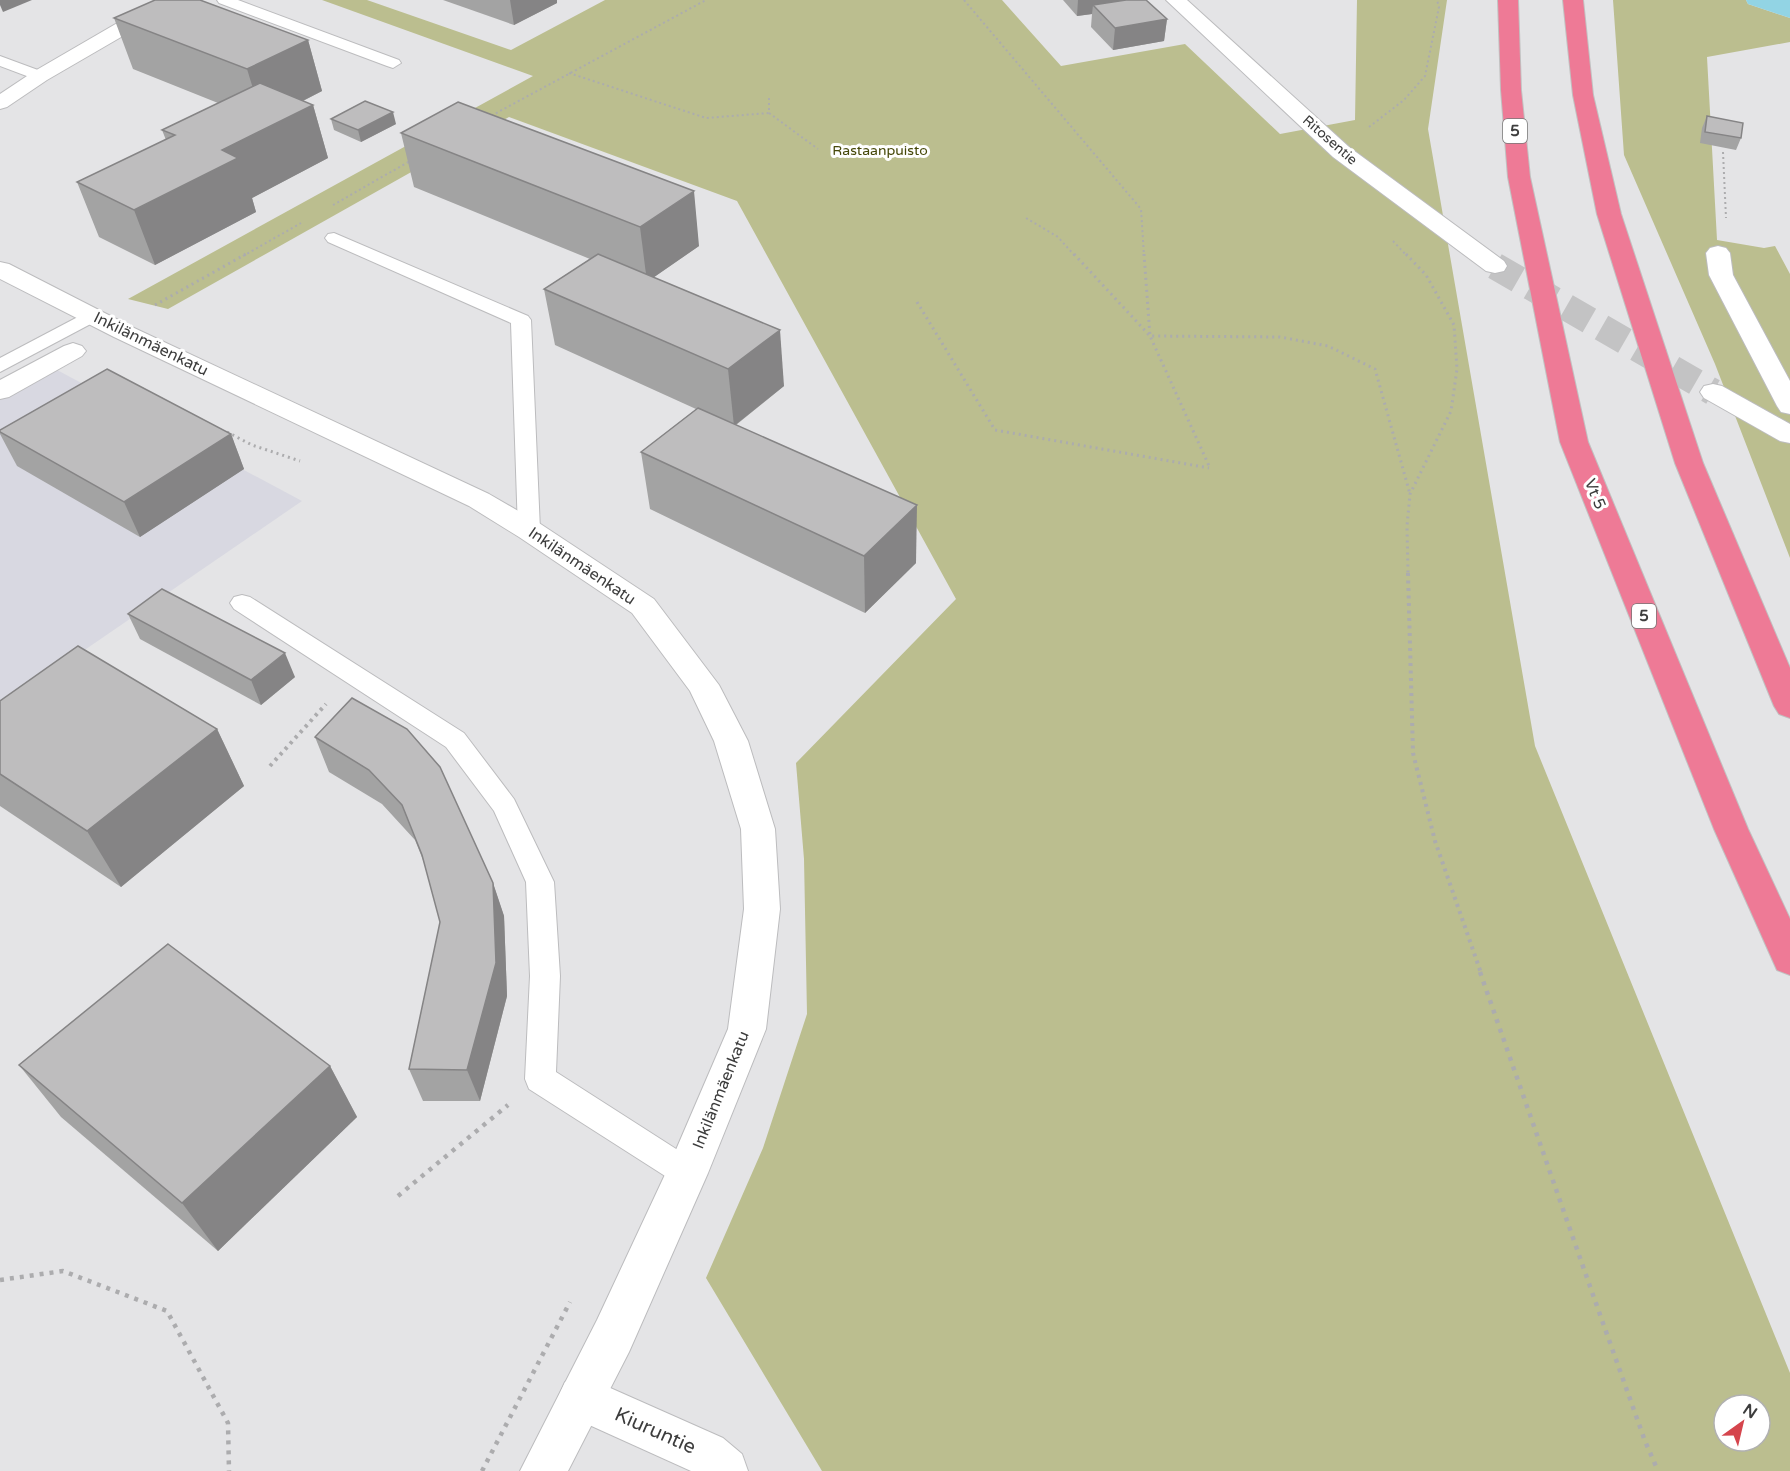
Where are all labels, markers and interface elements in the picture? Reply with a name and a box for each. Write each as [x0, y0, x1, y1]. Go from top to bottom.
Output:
street label: Ritosentie [1299, 112, 1361, 168]
road number: 5 [1503, 119, 1527, 143]
park label: Rastaanpuisto [832, 142, 928, 159]
street label: Inkilänmäenkatu [90, 308, 212, 380]
street label: Vt 5 [1580, 476, 1610, 512]
street label: Inkilänmäenkatu [524, 523, 640, 609]
road number: 5 [1632, 604, 1656, 628]
street label: Inkilänmäenkatu [688, 1028, 754, 1152]
north arrow [1712, 1393, 1772, 1453]
text: N [1739, 1400, 1761, 1423]
street label: Kiuruntie [611, 1402, 699, 1460]

